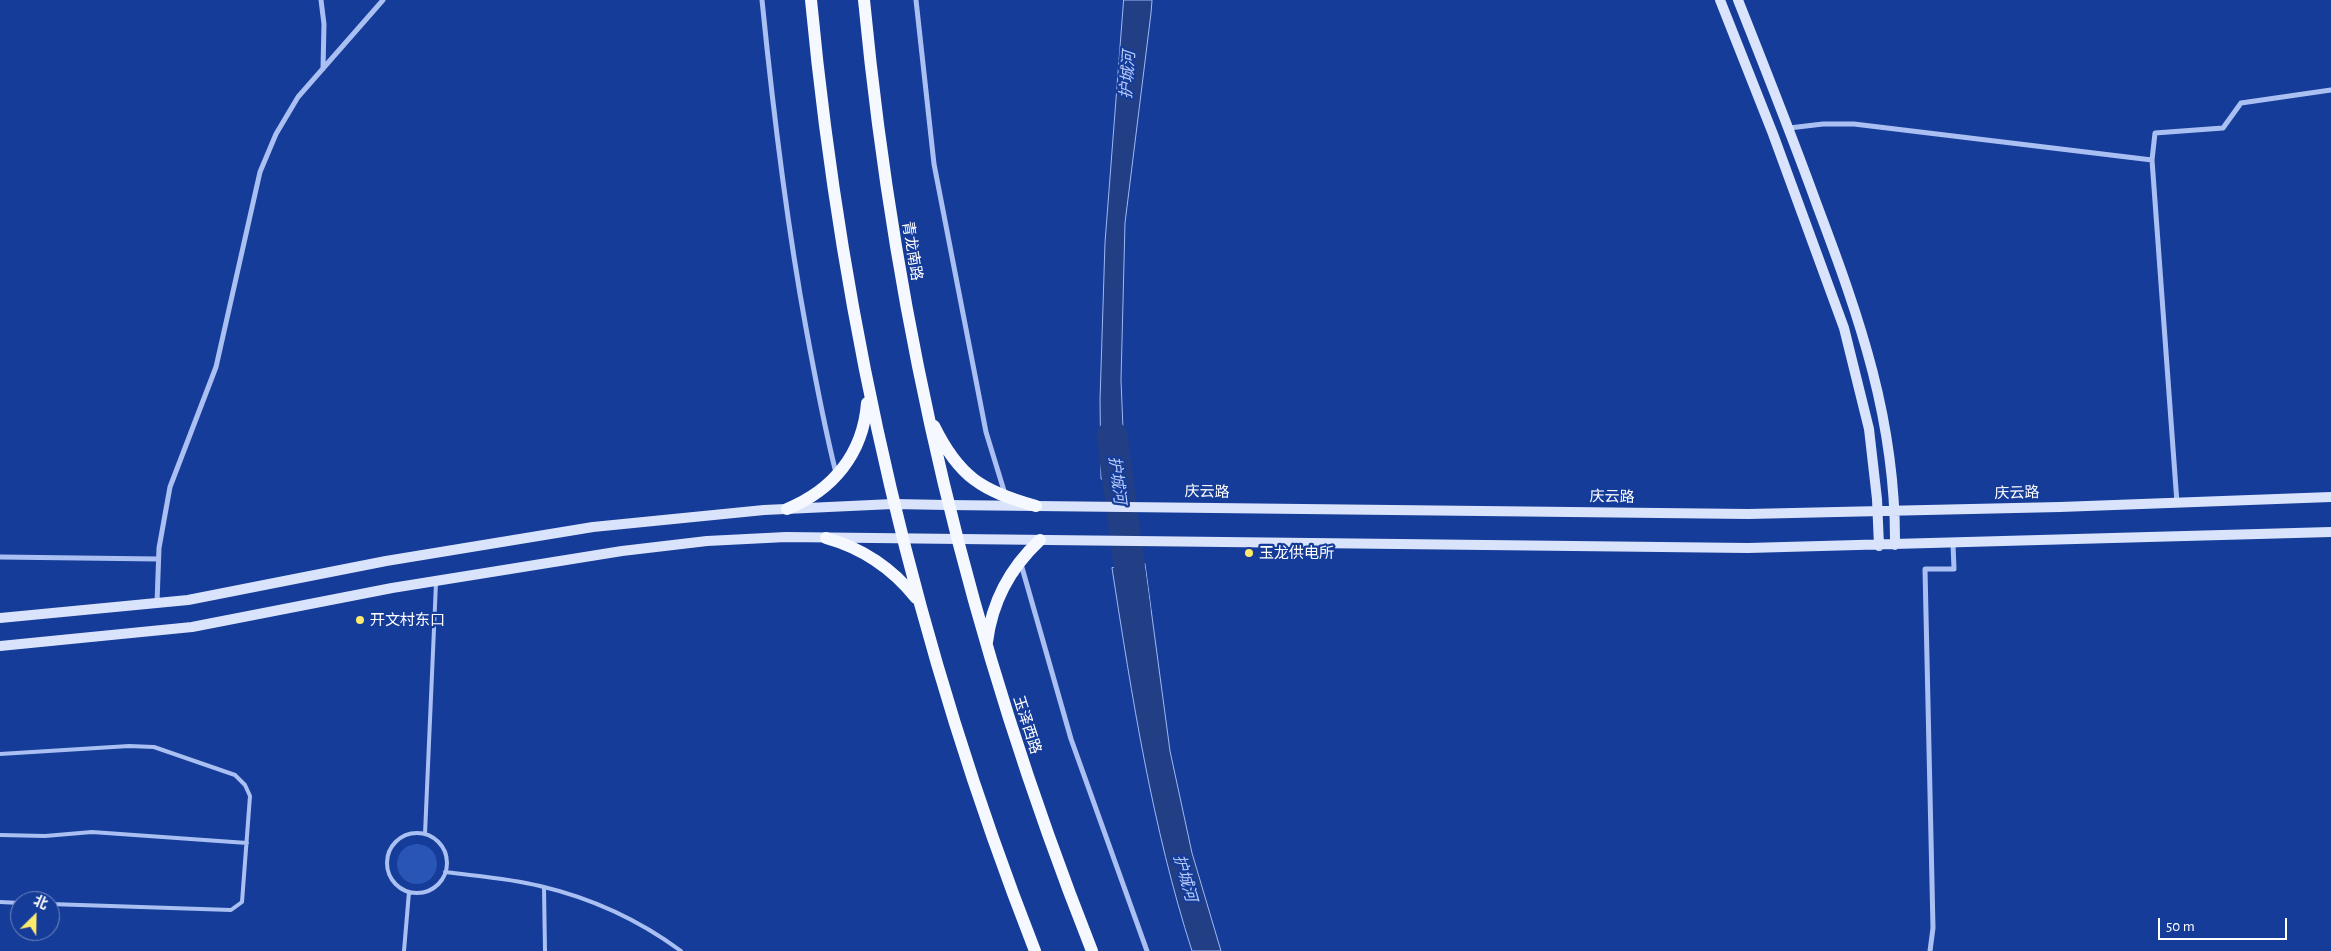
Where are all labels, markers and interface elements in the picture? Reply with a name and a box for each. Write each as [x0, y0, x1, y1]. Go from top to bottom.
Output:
water label: 护城河 [1117, 50, 1139, 100]
street label: 青龙南路 [898, 220, 926, 282]
water label: 护城河 [1105, 455, 1129, 505]
street label: 庆云路 [1184, 483, 1230, 501]
street label: 庆云路 [1994, 484, 2040, 502]
street label: 庆云路 [1589, 488, 1635, 506]
place label: 玉龙供电所 [1259, 544, 1334, 562]
marker: 玉龙供电所 [1243, 547, 1255, 559]
place label: 开文村东口 [370, 611, 445, 629]
marker: 开文村东口 [354, 614, 366, 626]
street label: 玉泽西路 [1009, 694, 1045, 756]
water label: 护城河 [1169, 852, 1201, 904]
north arrow [10, 891, 60, 941]
text: 北 [31, 894, 50, 912]
scale bar [2161, 908, 2290, 940]
text: 50 m [2166, 919, 2195, 934]

